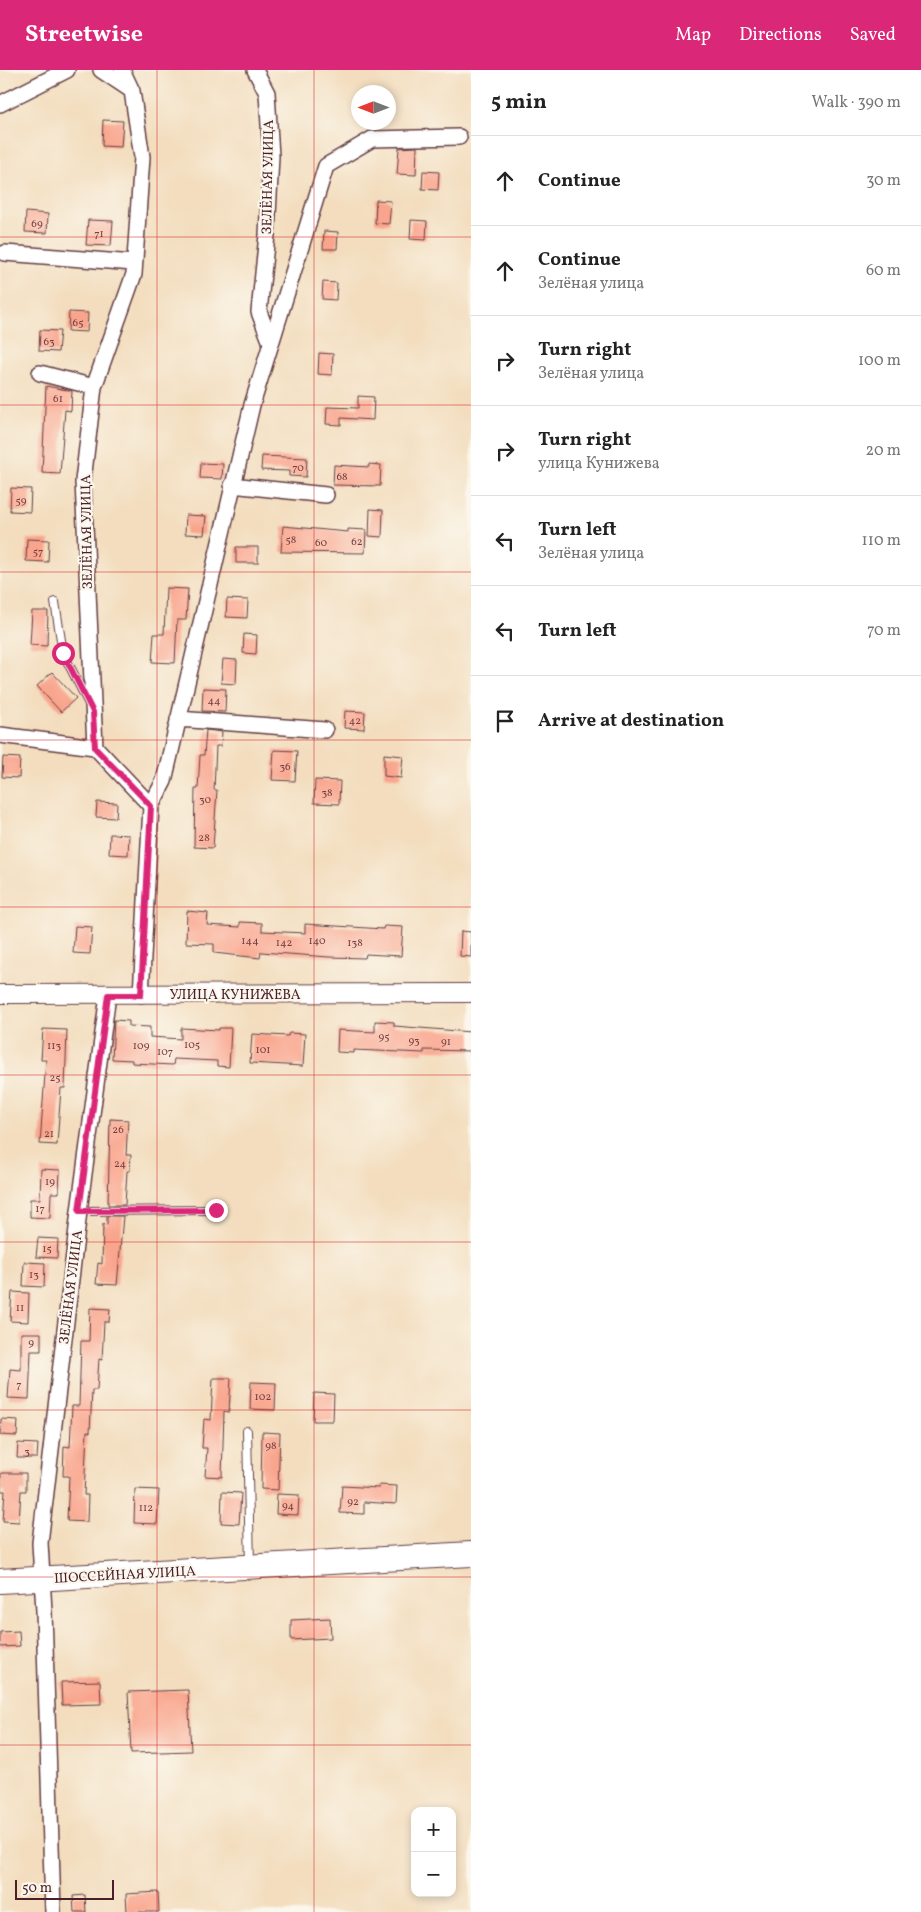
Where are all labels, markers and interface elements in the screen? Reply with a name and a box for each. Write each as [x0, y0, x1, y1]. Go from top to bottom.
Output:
text: Streetwise [25, 18, 143, 52]
text: Map [675, 23, 711, 48]
text: Directions [739, 23, 822, 48]
text: Saved [850, 23, 896, 48]
north arrow [351, 85, 396, 130]
text: 5 min [491, 88, 547, 117]
text: Walk · 390 m [812, 92, 901, 114]
street label: ЗЕЛЁНАЯ УЛИЦА [258, 119, 279, 235]
icon: ahead [491, 167, 519, 195]
text: Continue [538, 168, 621, 194]
text: 30 m [866, 170, 901, 192]
house number: 69 [31, 217, 43, 232]
house number: 71 [94, 227, 104, 242]
text: Continue [538, 247, 621, 273]
icon: ahead [491, 257, 519, 285]
text: 60 m [866, 260, 901, 282]
text: Зелёная улица [538, 273, 644, 295]
house number: 65 [73, 316, 83, 331]
house number: 63 [43, 335, 55, 350]
text: Turn right [538, 337, 631, 363]
icon: right [491, 347, 519, 375]
text: 100 m [858, 350, 901, 372]
text: Зелёная улица [538, 363, 644, 385]
house number: 61 [53, 392, 63, 407]
text: Turn right [538, 427, 631, 453]
icon: right [491, 437, 519, 465]
text: 20 m [866, 440, 901, 462]
text: улица Кунижева [538, 453, 660, 475]
house number: 70 [292, 461, 304, 476]
house number: 68 [336, 470, 348, 485]
street label: ЗЕЛЁНАЯ УЛИЦА [77, 474, 98, 590]
house number: 59 [16, 494, 27, 509]
text: Turn left [538, 517, 617, 543]
icon: left [491, 527, 519, 555]
text: 110 m [862, 530, 901, 552]
house number: 58 [286, 533, 297, 548]
house number: 62 [351, 535, 363, 550]
house number: 60 [315, 536, 327, 551]
text: Зелёная улица [538, 543, 644, 565]
house number: 57 [33, 545, 43, 560]
icon: left [491, 617, 519, 645]
text: Turn left [538, 618, 617, 644]
text: 70 m [867, 620, 901, 642]
route start [52, 642, 75, 665]
house number: 44 [207, 694, 221, 709]
icon: arrive [491, 707, 519, 735]
text: Arrive at destination [538, 708, 724, 734]
house number: 42 [349, 714, 361, 729]
house number: 36 [279, 760, 291, 775]
house number: 38 [321, 786, 333, 801]
house number: 30 [199, 793, 211, 808]
house number: 28 [198, 831, 210, 846]
house number: 144 [241, 934, 259, 949]
house number: 140 [308, 934, 326, 949]
house number: 142 [276, 936, 292, 951]
house number: 138 [347, 936, 363, 951]
street label: УЛИЦА КУНИЖЕВА [169, 986, 301, 1005]
house number: 95 [379, 1030, 389, 1045]
house number: 93 [408, 1034, 420, 1049]
house number: 91 [441, 1035, 451, 1050]
house number: 105 [184, 1038, 200, 1053]
house number: 113 [47, 1039, 61, 1054]
house number: 109 [133, 1039, 150, 1054]
house number: 101 [255, 1043, 271, 1058]
house number: 107 [157, 1045, 173, 1060]
house number: 25 [49, 1071, 61, 1086]
house number: 26 [112, 1123, 124, 1138]
house number: 21 [44, 1127, 54, 1142]
house number: 24 [114, 1157, 126, 1172]
house number: 19 [45, 1175, 55, 1190]
route end [205, 1199, 228, 1222]
house number: 17 [35, 1202, 45, 1217]
street label: ЗЕЛЁНАЯ УЛИЦА [55, 1229, 88, 1345]
house number: 15 [42, 1242, 52, 1257]
house number: 13 [29, 1268, 39, 1283]
house number: 11 [16, 1301, 24, 1316]
house number: 9 [28, 1336, 34, 1351]
house number: 7 [16, 1378, 22, 1393]
house number: 102 [255, 1390, 271, 1405]
house number: 98 [265, 1439, 277, 1454]
house number: 3 [24, 1445, 30, 1460]
house number: 92 [347, 1495, 359, 1510]
house number: 94 [282, 1499, 294, 1514]
house number: 112 [139, 1501, 153, 1516]
street label: ШОССЕЙНАЯ УЛИЦА [54, 1561, 197, 1589]
map controls [411, 1807, 456, 1897]
button: + [411, 1807, 456, 1852]
button: − [411, 1852, 456, 1897]
scale bar [15, 1877, 114, 1900]
text: 50 m [22, 1879, 52, 1898]

